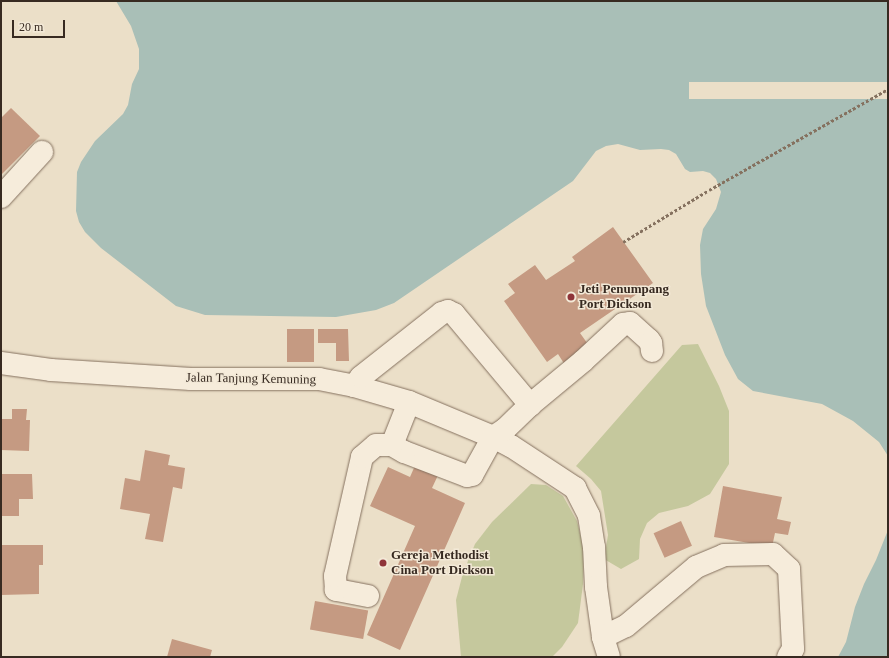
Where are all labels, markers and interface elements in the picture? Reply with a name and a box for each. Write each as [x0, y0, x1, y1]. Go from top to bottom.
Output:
scale bar [14, 12, 67, 38]
text: 20 m [19, 20, 43, 34]
place label: Jeti Penumpang Port Dickson [579, 282, 669, 313]
marker: Jeti Penumpang Port Dickson [566, 292, 576, 302]
street label: Jalan Tanjung Kemuning [186, 370, 316, 388]
place label: Gereja Methodist Cina Port Dickson [391, 548, 494, 579]
marker: Gereja Methodist Cina Port Dickson [378, 558, 388, 568]

